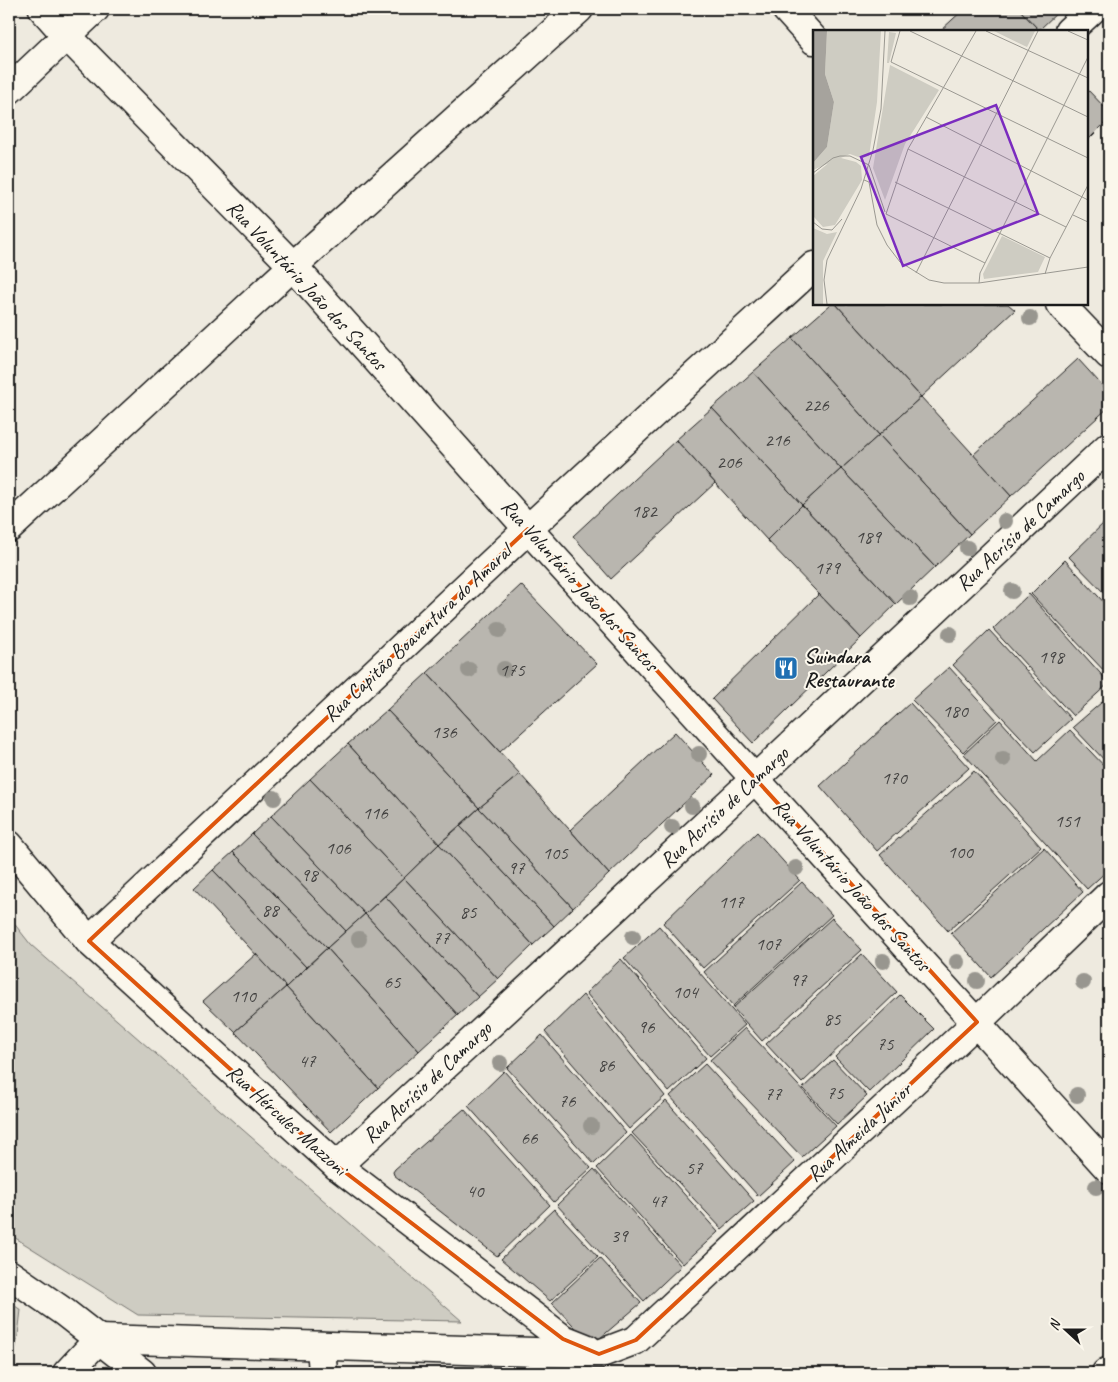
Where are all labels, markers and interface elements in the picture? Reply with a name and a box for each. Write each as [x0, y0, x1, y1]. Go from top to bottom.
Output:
inset map [813, 30, 1088, 305]
street label: Rua Voluntário João dos Santos [221, 195, 394, 377]
house number: 226 [803, 393, 830, 417]
house number: 216 [764, 428, 791, 452]
house number: 206 [716, 450, 743, 474]
street label: Rua Acrísio de Camargo [950, 463, 1091, 596]
street label: Rua Voluntário João dos Santos [496, 493, 666, 678]
house number: 182 [631, 499, 658, 523]
house number: 189 [855, 525, 882, 549]
street label: Rua Capitão Boaventura do Amaral [317, 536, 519, 727]
house number: 179 [814, 556, 841, 580]
place label: Suindara Restaurante [804, 643, 895, 693]
house number: 198 [1038, 645, 1066, 669]
restaurant icon: Suindara Restaurante [773, 655, 799, 681]
house number: 175 [499, 658, 526, 682]
house number: 180 [942, 699, 969, 723]
house number: 136 [431, 720, 458, 744]
street label: Rua Acrísio de Camargo [654, 740, 795, 873]
house number: 170 [881, 766, 908, 790]
street label: Rua Voluntário João dos Santos [768, 793, 938, 978]
house number: 116 [362, 801, 389, 825]
house number: 151 [1054, 809, 1081, 833]
house number: 106 [325, 836, 352, 860]
house number: 100 [947, 840, 974, 864]
house number: 105 [542, 841, 569, 865]
house number: 97 [507, 856, 526, 880]
house number: 98 [300, 863, 320, 887]
house number: 117 [718, 890, 745, 914]
house number: 88 [261, 898, 281, 922]
house number: 85 [459, 900, 478, 924]
house number: 77 [432, 926, 451, 950]
house number: 107 [755, 932, 782, 956]
house number: 97 [789, 968, 808, 992]
house number: 65 [383, 970, 402, 994]
house number: 104 [672, 980, 700, 1004]
house number: 110 [230, 984, 257, 1008]
house number: 85 [823, 1007, 842, 1031]
street label: Rua Acrísio de Camargo [357, 1015, 498, 1148]
house number: 96 [637, 1015, 656, 1039]
house number: 75 [876, 1032, 895, 1056]
house number: 47 [298, 1049, 317, 1073]
house number: 86 [597, 1053, 616, 1077]
street label: Rua Hércules Mazzoni [221, 1059, 355, 1183]
street label: Rua Almeida Júnior [801, 1076, 918, 1187]
house number: 75 [826, 1081, 845, 1105]
house number: 77 [764, 1082, 783, 1106]
house number: 76 [558, 1089, 577, 1113]
house number: 66 [520, 1126, 539, 1150]
house number: 57 [685, 1156, 704, 1180]
house number: 40 [466, 1179, 485, 1203]
house number: 47 [649, 1189, 668, 1213]
house number: 39 [610, 1224, 629, 1248]
north arrow [1040, 1304, 1090, 1354]
text: N [1045, 1316, 1065, 1333]

